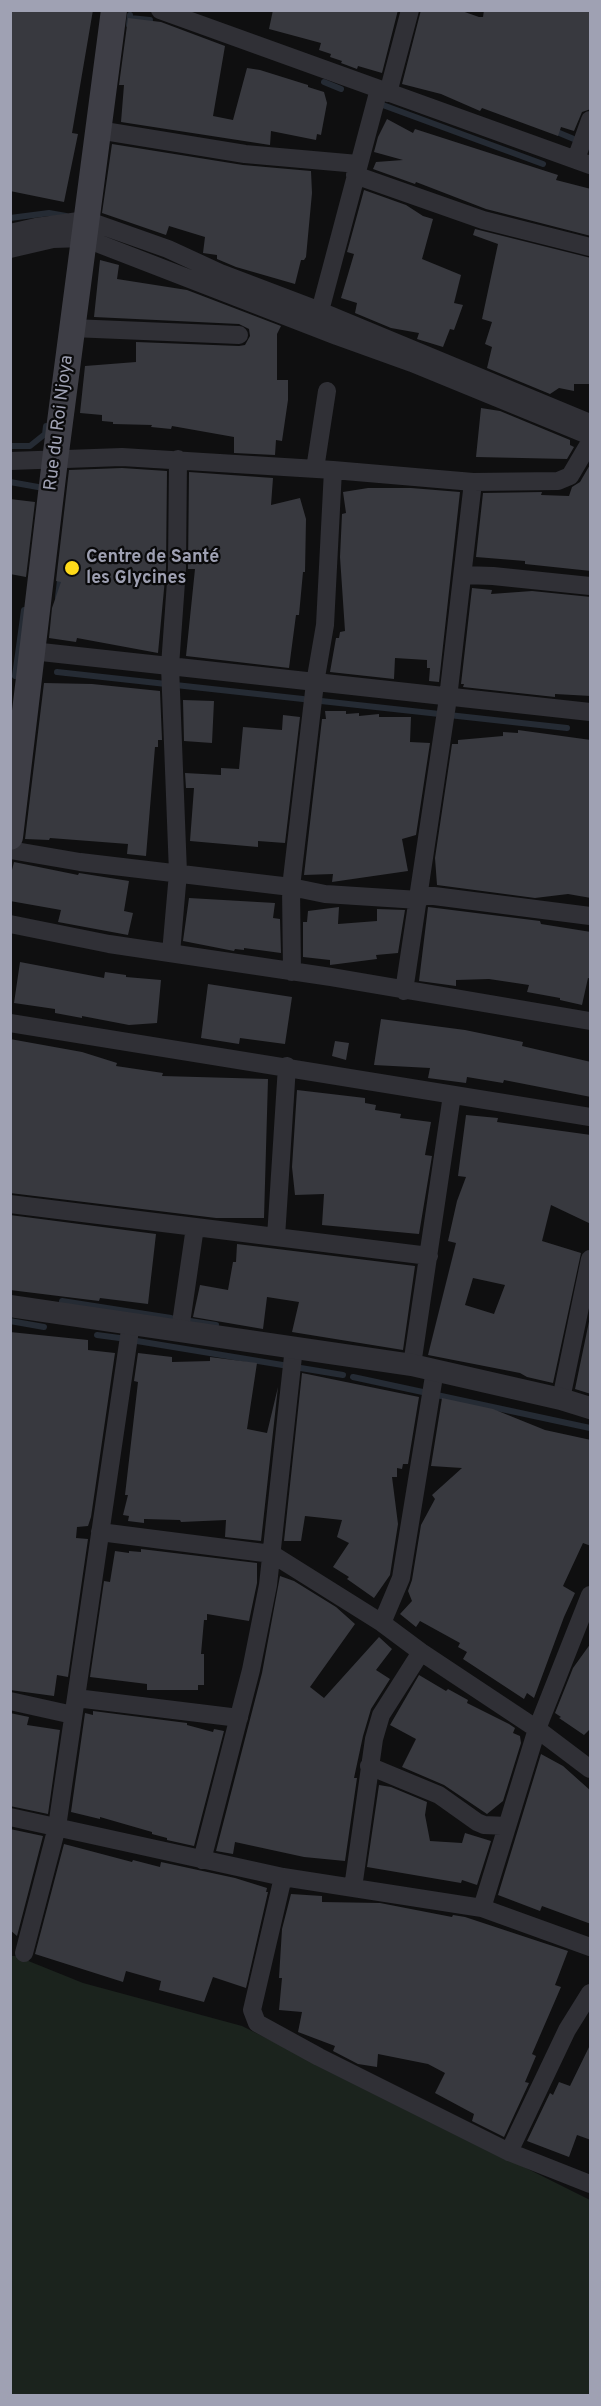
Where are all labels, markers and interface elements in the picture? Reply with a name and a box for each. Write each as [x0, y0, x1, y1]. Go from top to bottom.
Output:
street label: Rue du Roi Njoya [41, 354, 79, 492]
place label: Centre de Santé les Glycines [86, 547, 219, 590]
marker: Centre de Santé les Glycines [63, 559, 81, 577]

